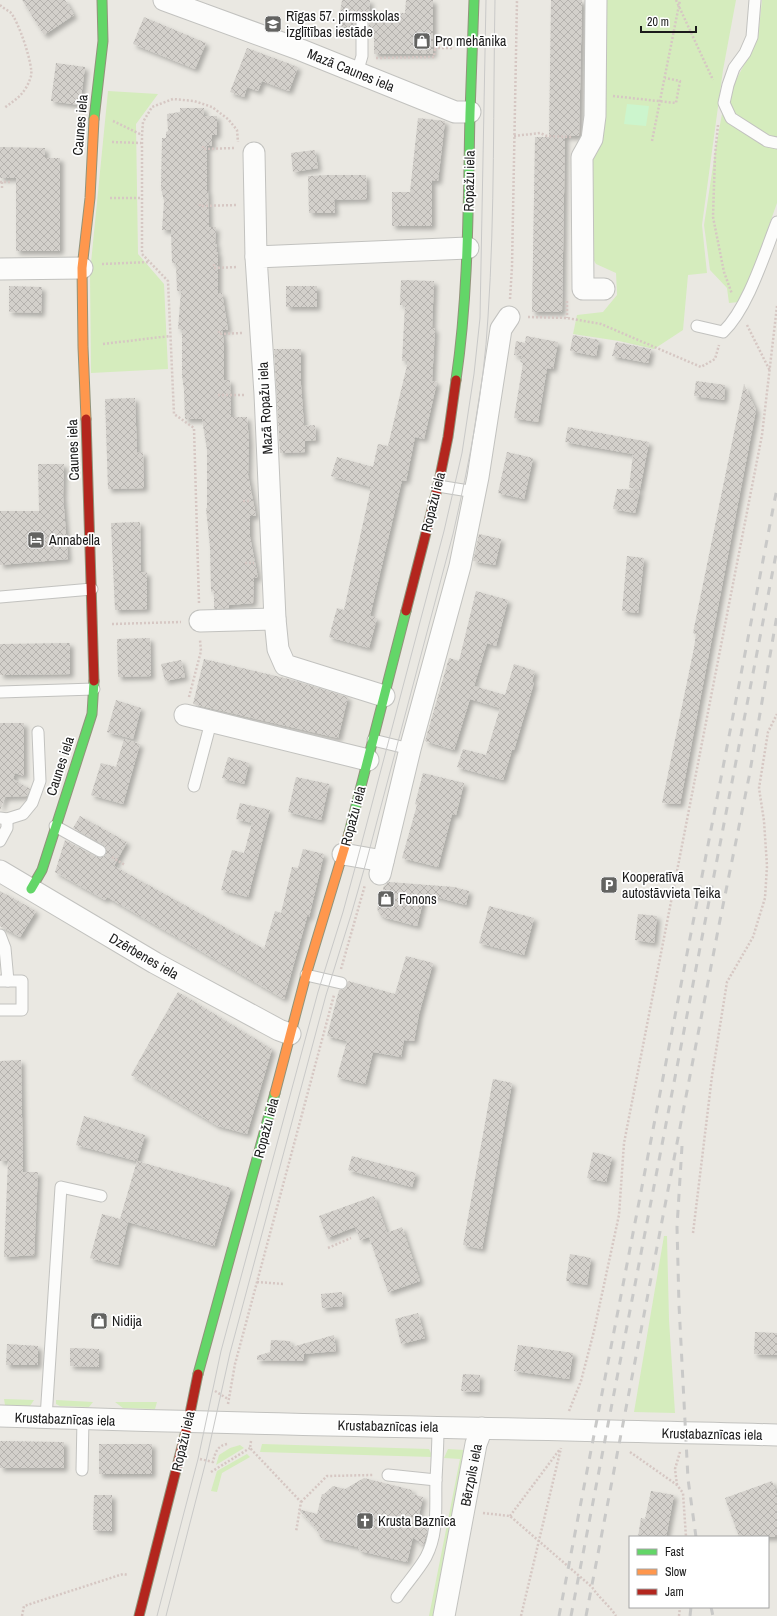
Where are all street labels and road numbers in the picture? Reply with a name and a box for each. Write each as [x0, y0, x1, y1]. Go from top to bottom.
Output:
street label: Mazā Caunes iela [305, 44, 398, 96]
street label: Caunes iela [68, 93, 92, 156]
street label: Ropažu iela [459, 150, 479, 212]
street label: Mazā Ropažu iela [254, 361, 276, 455]
street label: Caunes iela [63, 418, 83, 481]
street label: Ropažu iela [417, 470, 449, 534]
street label: Caunes iela [42, 734, 78, 798]
street label: Ropažu iela [336, 783, 370, 848]
street label: Dzērbenes iela [106, 929, 182, 983]
street label: Ropažu iela [249, 1095, 283, 1160]
street label: Krustabaznīcas iela [14, 1408, 116, 1430]
street label: Ropažu iela [167, 1409, 199, 1473]
street label: Krustabaznīcas iela [337, 1416, 439, 1436]
street label: Krustabaznīcas iela [661, 1424, 763, 1444]
street label: Bērzpils iela [456, 1442, 486, 1508]

